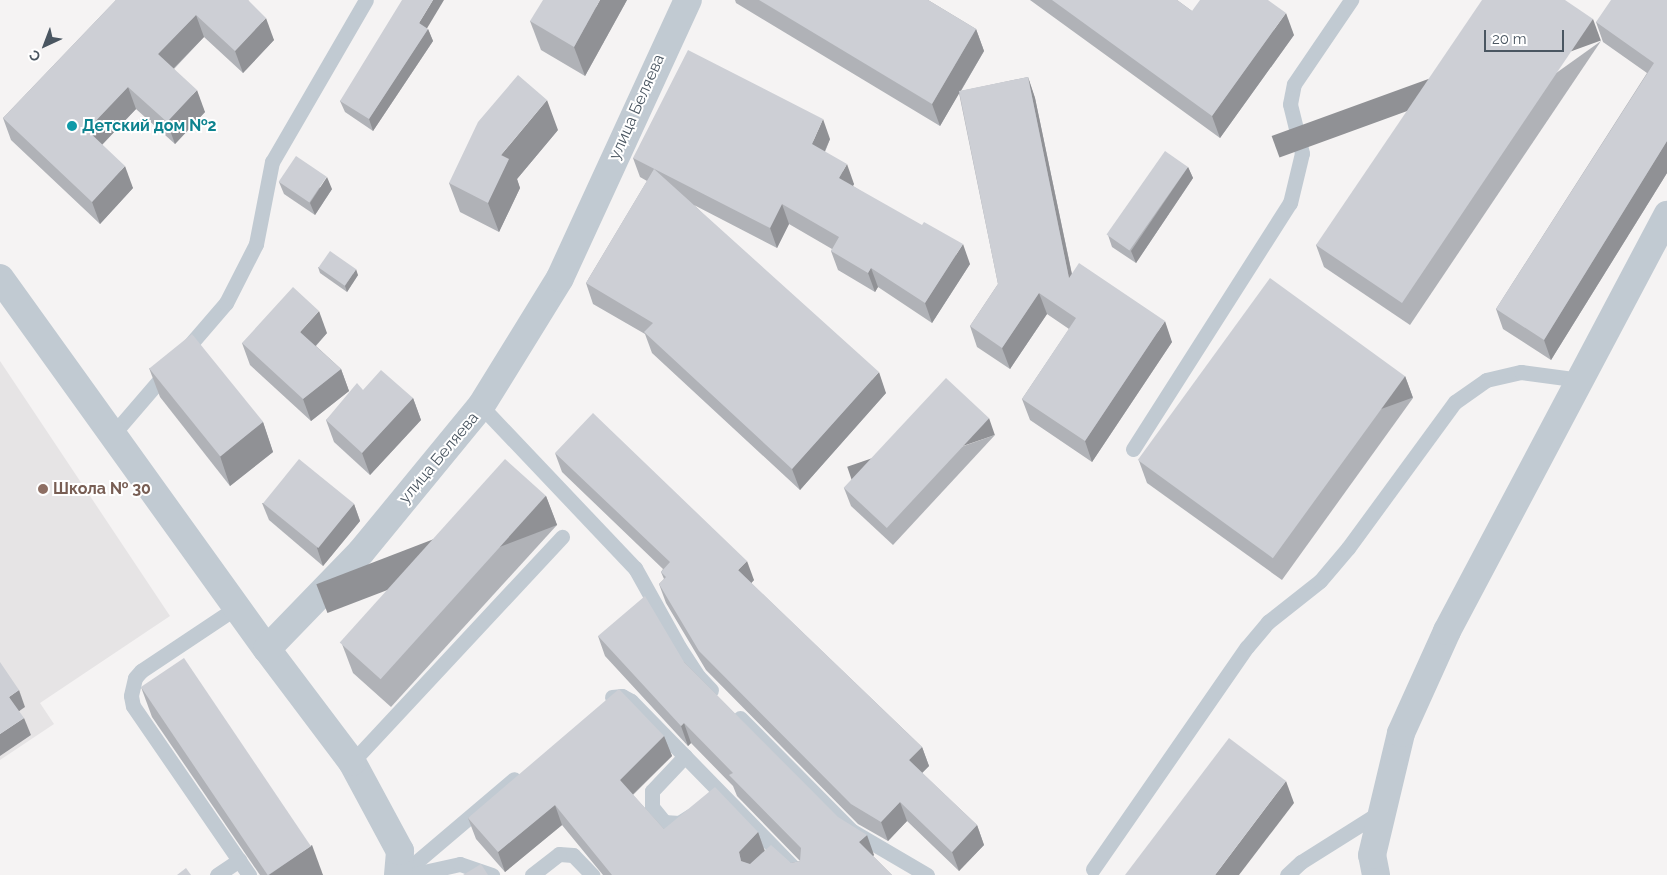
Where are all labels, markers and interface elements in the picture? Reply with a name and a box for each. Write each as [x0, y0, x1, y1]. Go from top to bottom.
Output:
north arrow [20, 20, 70, 70]
scale bar [1487, 20, 1567, 52]
text: 20 m [1492, 30, 1527, 48]
text: С [26, 47, 44, 65]
street label: улица Беляева [605, 51, 669, 163]
place label: Детский дом №2 [82, 116, 217, 136]
marker: Детский дом №2 [66, 120, 78, 132]
street label: улица Беляева [395, 408, 483, 508]
place label: Школа № 30 [53, 479, 151, 499]
marker: Школа № 30 [37, 483, 49, 495]

